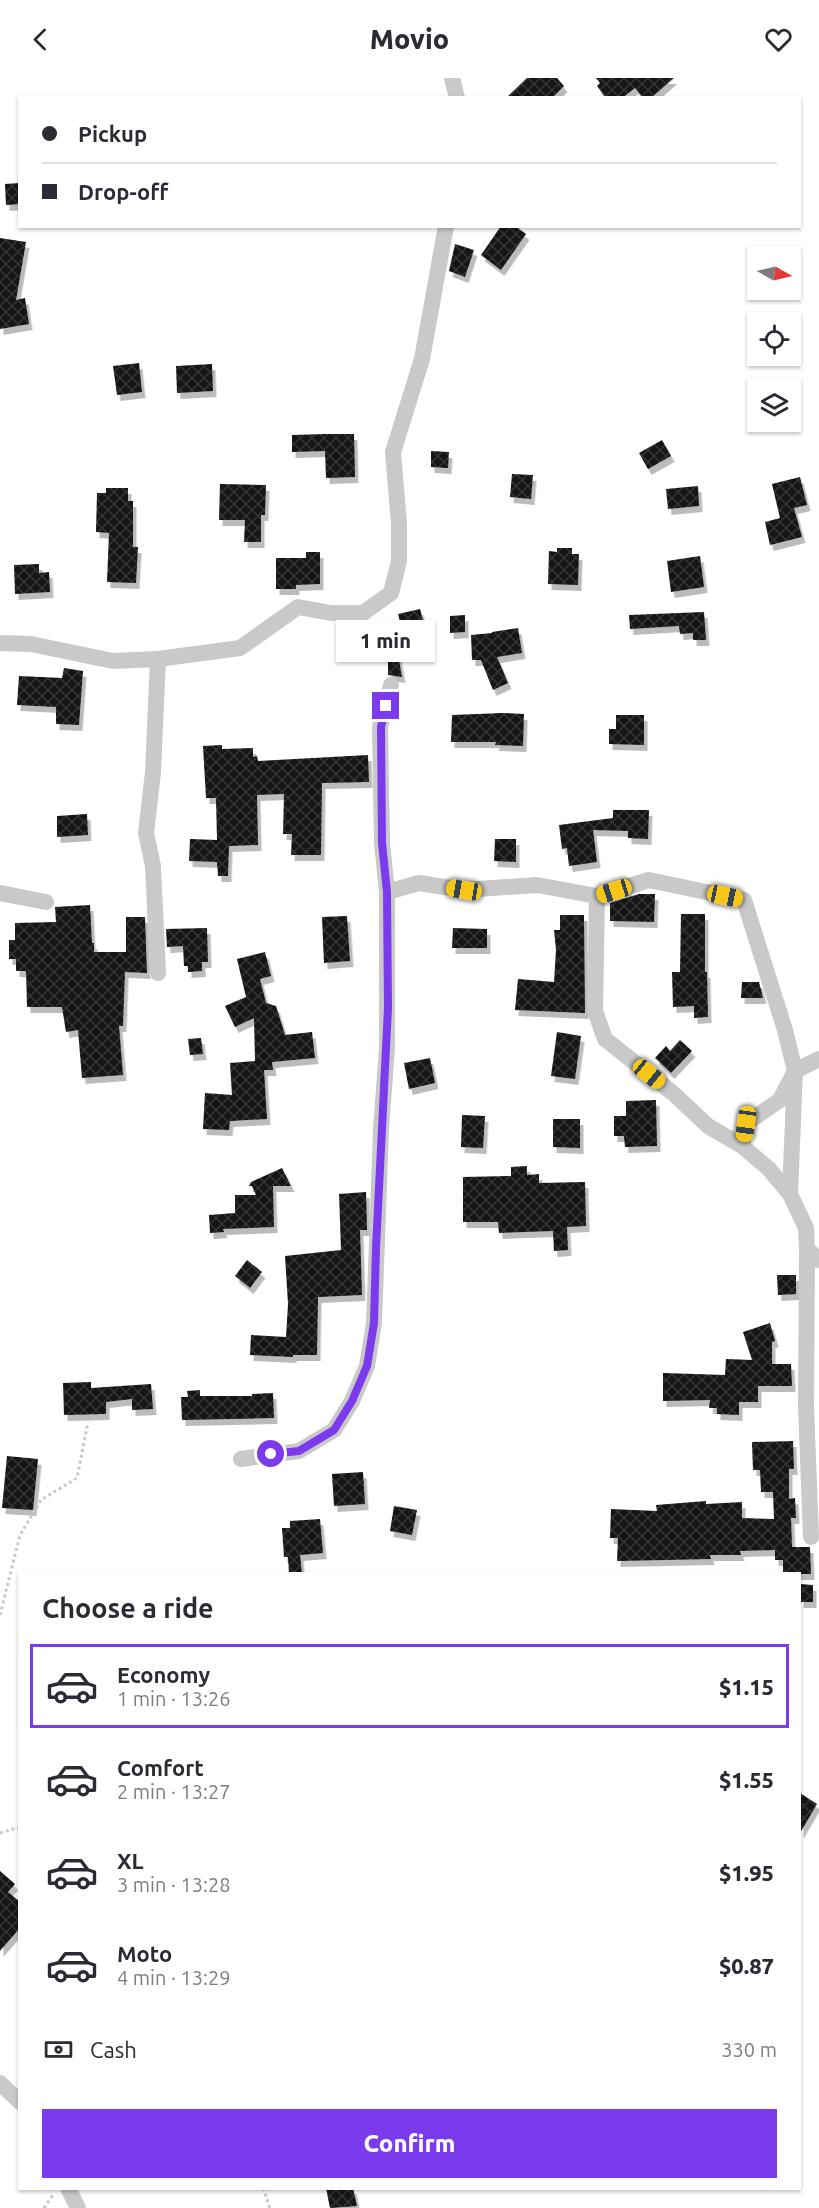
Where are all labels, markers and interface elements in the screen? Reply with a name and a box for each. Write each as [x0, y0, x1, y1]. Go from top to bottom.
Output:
icon: back [24, 23, 57, 56]
icon: heart [762, 23, 795, 56]
text: Movio [370, 24, 449, 54]
text: Pickup [78, 121, 147, 146]
text: Drop-off [78, 179, 168, 204]
north arrow [747, 246, 801, 300]
map controls [747, 246, 801, 432]
button: locate [747, 312, 801, 366]
button: layers [747, 378, 801, 432]
callout: 1 min [336, 619, 436, 661]
text: 1 min [360, 629, 411, 652]
route end [372, 692, 399, 719]
car [594, 877, 634, 905]
car [445, 878, 483, 902]
car [706, 883, 744, 909]
car [629, 1056, 669, 1092]
car [735, 1105, 757, 1143]
route start [257, 1440, 284, 1467]
text: Choose a ride [42, 1593, 214, 1623]
icon: car [45, 1659, 99, 1713]
text: Economy [117, 1662, 210, 1687]
text: $1.15 [719, 1674, 774, 1699]
text: 1 min · 13:26 [117, 1687, 231, 1710]
icon: car [45, 1752, 99, 1806]
text: Comfort [117, 1755, 204, 1780]
text: $1.55 [719, 1767, 774, 1792]
text: 2 min · 13:27 [117, 1780, 231, 1803]
icon: car [45, 1845, 99, 1899]
text: XL [117, 1848, 144, 1873]
text: $1.95 [719, 1860, 774, 1885]
text: 3 min · 13:28 [117, 1873, 231, 1896]
icon: car [45, 1938, 99, 1992]
text: Moto [117, 1941, 172, 1966]
text: $0.87 [719, 1953, 774, 1978]
text: 4 min · 13:29 [117, 1966, 231, 1989]
icon: cash [42, 2033, 75, 2066]
text: Cash [90, 2037, 137, 2062]
text: 330 m [721, 2038, 777, 2061]
button: Confirm [42, 2109, 777, 2178]

